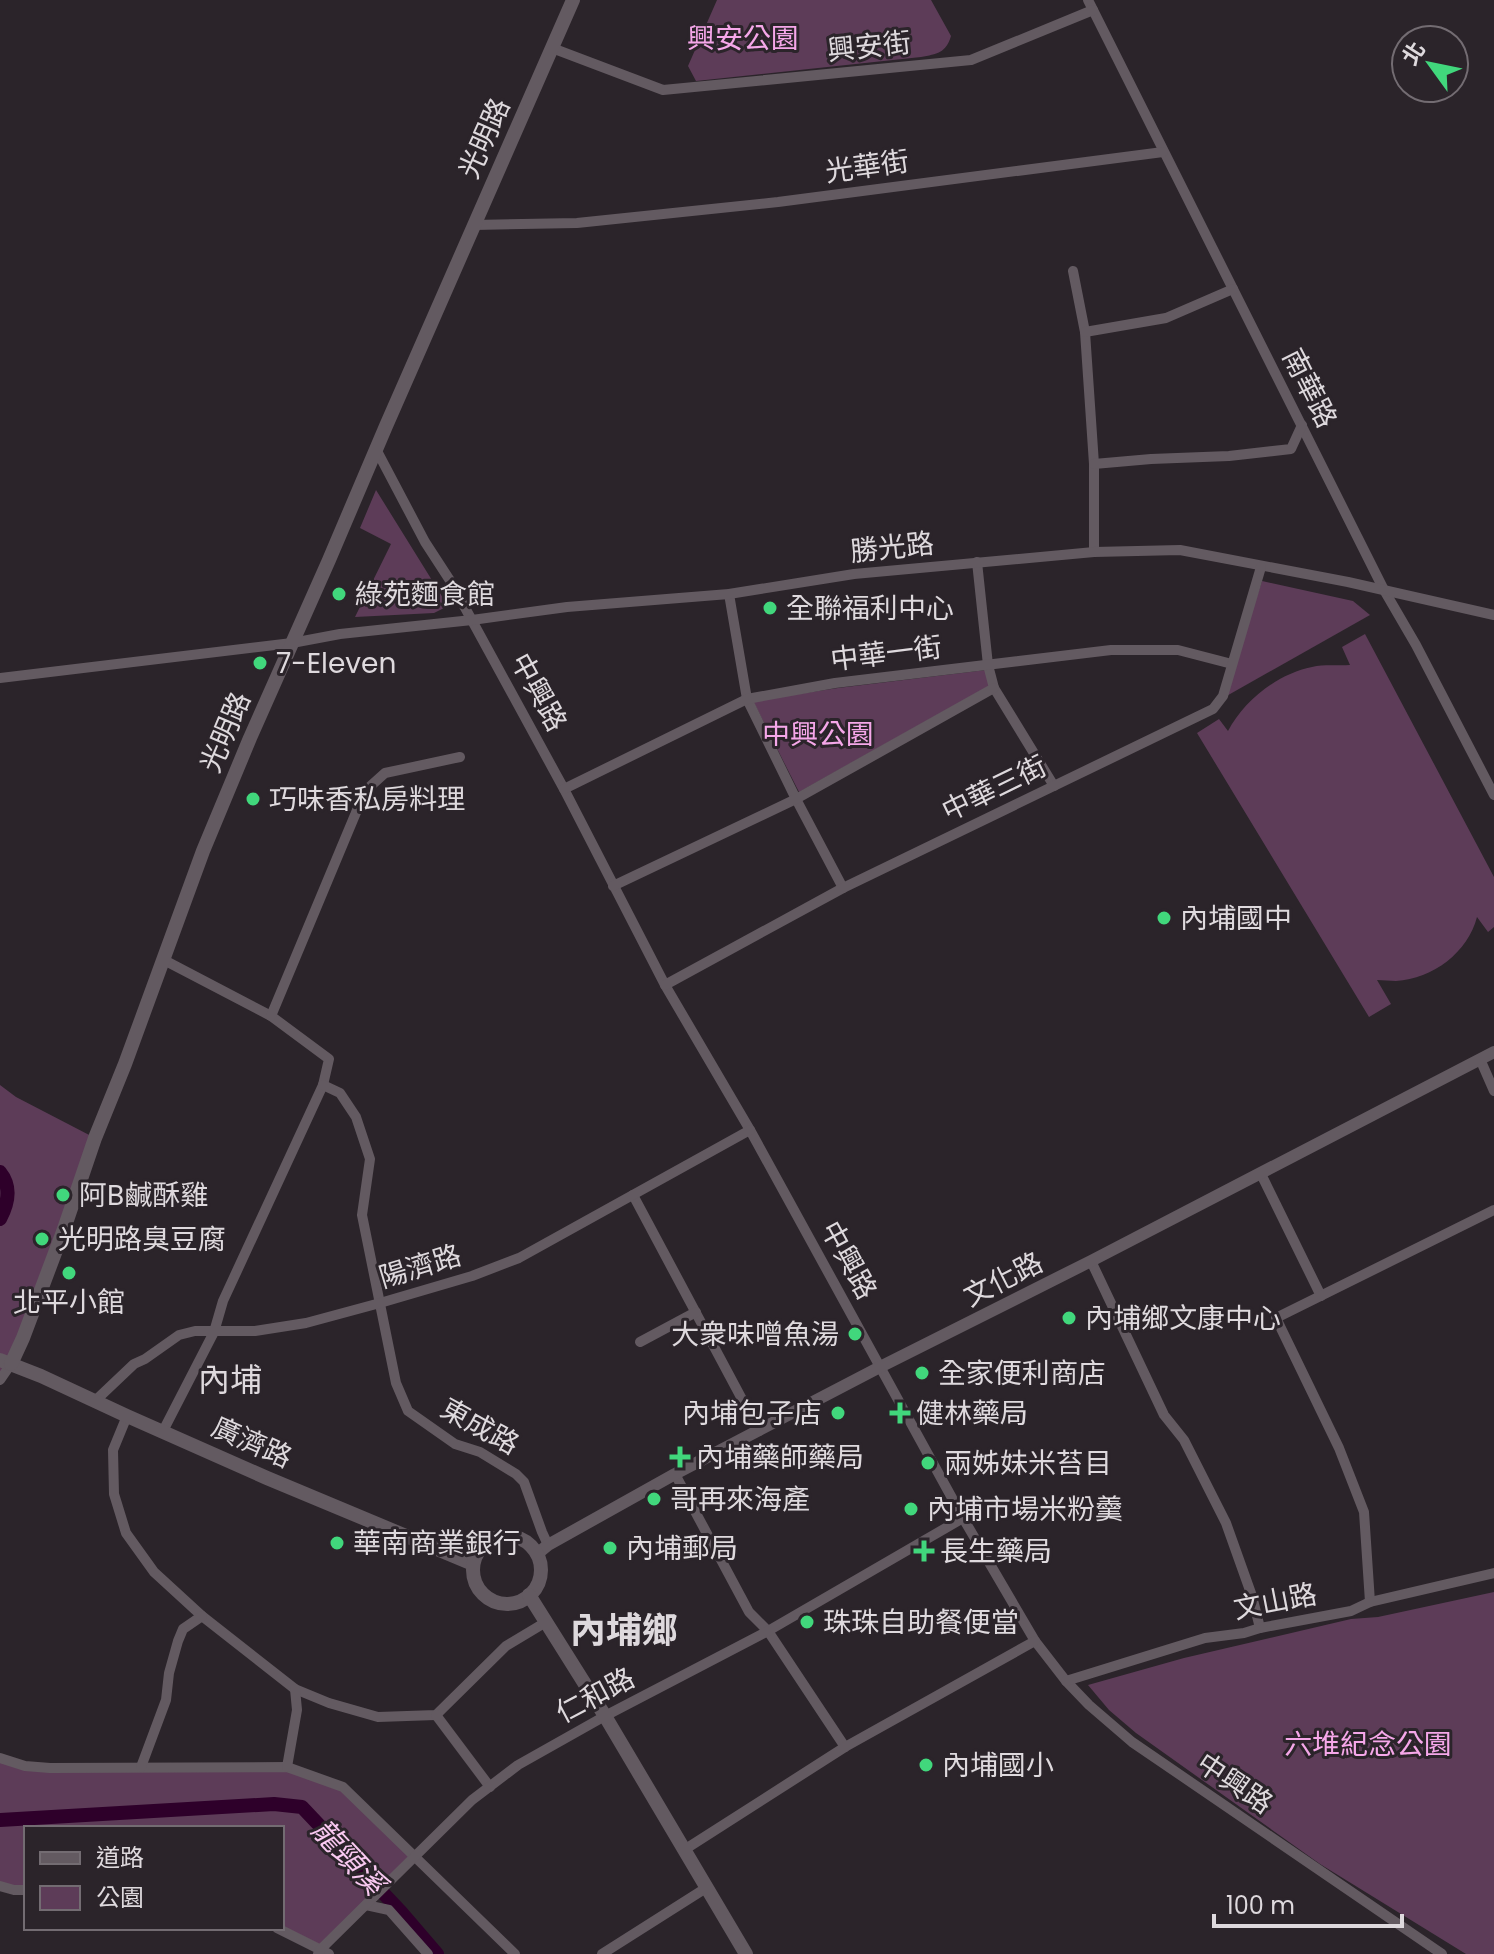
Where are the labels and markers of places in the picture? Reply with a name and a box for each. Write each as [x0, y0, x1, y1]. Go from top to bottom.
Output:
place label: 綠苑麵食館 [355, 575, 495, 614]
marker: 綠苑麵食館 [330, 585, 348, 603]
place label: 全聯福利中心 [786, 589, 954, 628]
marker: 全聯福利中心 [761, 599, 779, 617]
place label: 7-Eleven [276, 644, 396, 683]
marker: 7-Eleven [251, 654, 269, 672]
place label: 巧味香私房料理 [269, 780, 465, 819]
marker: 巧味香私房料理 [244, 790, 262, 808]
place label: 內埔國中 [1180, 899, 1292, 938]
marker: 內埔國中 [1155, 909, 1173, 927]
place label: 阿B鹹酥雞 [79, 1176, 208, 1215]
marker: 阿B鹹酥雞 [54, 1186, 72, 1204]
place label: 光明路臭豆腐 [58, 1220, 226, 1259]
marker: 光明路臭豆腐 [33, 1230, 51, 1248]
marker: 北平小館 [60, 1264, 78, 1282]
place label: 北平小館 [13, 1283, 125, 1322]
place label: 內埔鄉文康中心 [1085, 1299, 1281, 1338]
marker: 內埔鄉文康中心 [1060, 1309, 1078, 1327]
place label: 大衆味噌魚湯 [671, 1315, 839, 1354]
marker: 大衆味噌魚湯 [846, 1325, 864, 1343]
place label: 全家便利商店 [938, 1354, 1106, 1393]
marker: 全家便利商店 [913, 1364, 931, 1382]
place label: 內埔包子店 [682, 1394, 822, 1433]
place label: 健林藥局 [916, 1394, 1028, 1433]
marker: 內埔包子店 [829, 1404, 847, 1422]
marker: 健林藥局 [891, 1404, 909, 1422]
place label: 內埔藥師藥局 [696, 1438, 864, 1477]
place label: 兩姊妹米苔目 [944, 1444, 1112, 1483]
marker: 內埔藥師藥局 [671, 1448, 689, 1466]
marker: 兩姊妹米苔目 [919, 1454, 937, 1472]
place label: 哥再來海產 [670, 1480, 810, 1519]
marker: 哥再來海產 [645, 1490, 663, 1508]
place label: 內埔市場米粉羹 [927, 1490, 1123, 1529]
marker: 內埔市場米粉羹 [902, 1500, 920, 1518]
place label: 華南商業銀行 [353, 1524, 521, 1563]
place label: 內埔郵局 [626, 1529, 738, 1568]
place label: 長生藥局 [940, 1532, 1052, 1571]
marker: 華南商業銀行 [328, 1534, 346, 1552]
marker: 內埔郵局 [601, 1539, 619, 1557]
marker: 長生藥局 [915, 1542, 933, 1560]
place label: 珠珠自助餐便當 [823, 1603, 1019, 1642]
marker: 珠珠自助餐便當 [798, 1613, 816, 1631]
place label: 內埔國小 [942, 1746, 1054, 1785]
marker: 內埔國小 [917, 1756, 935, 1774]

